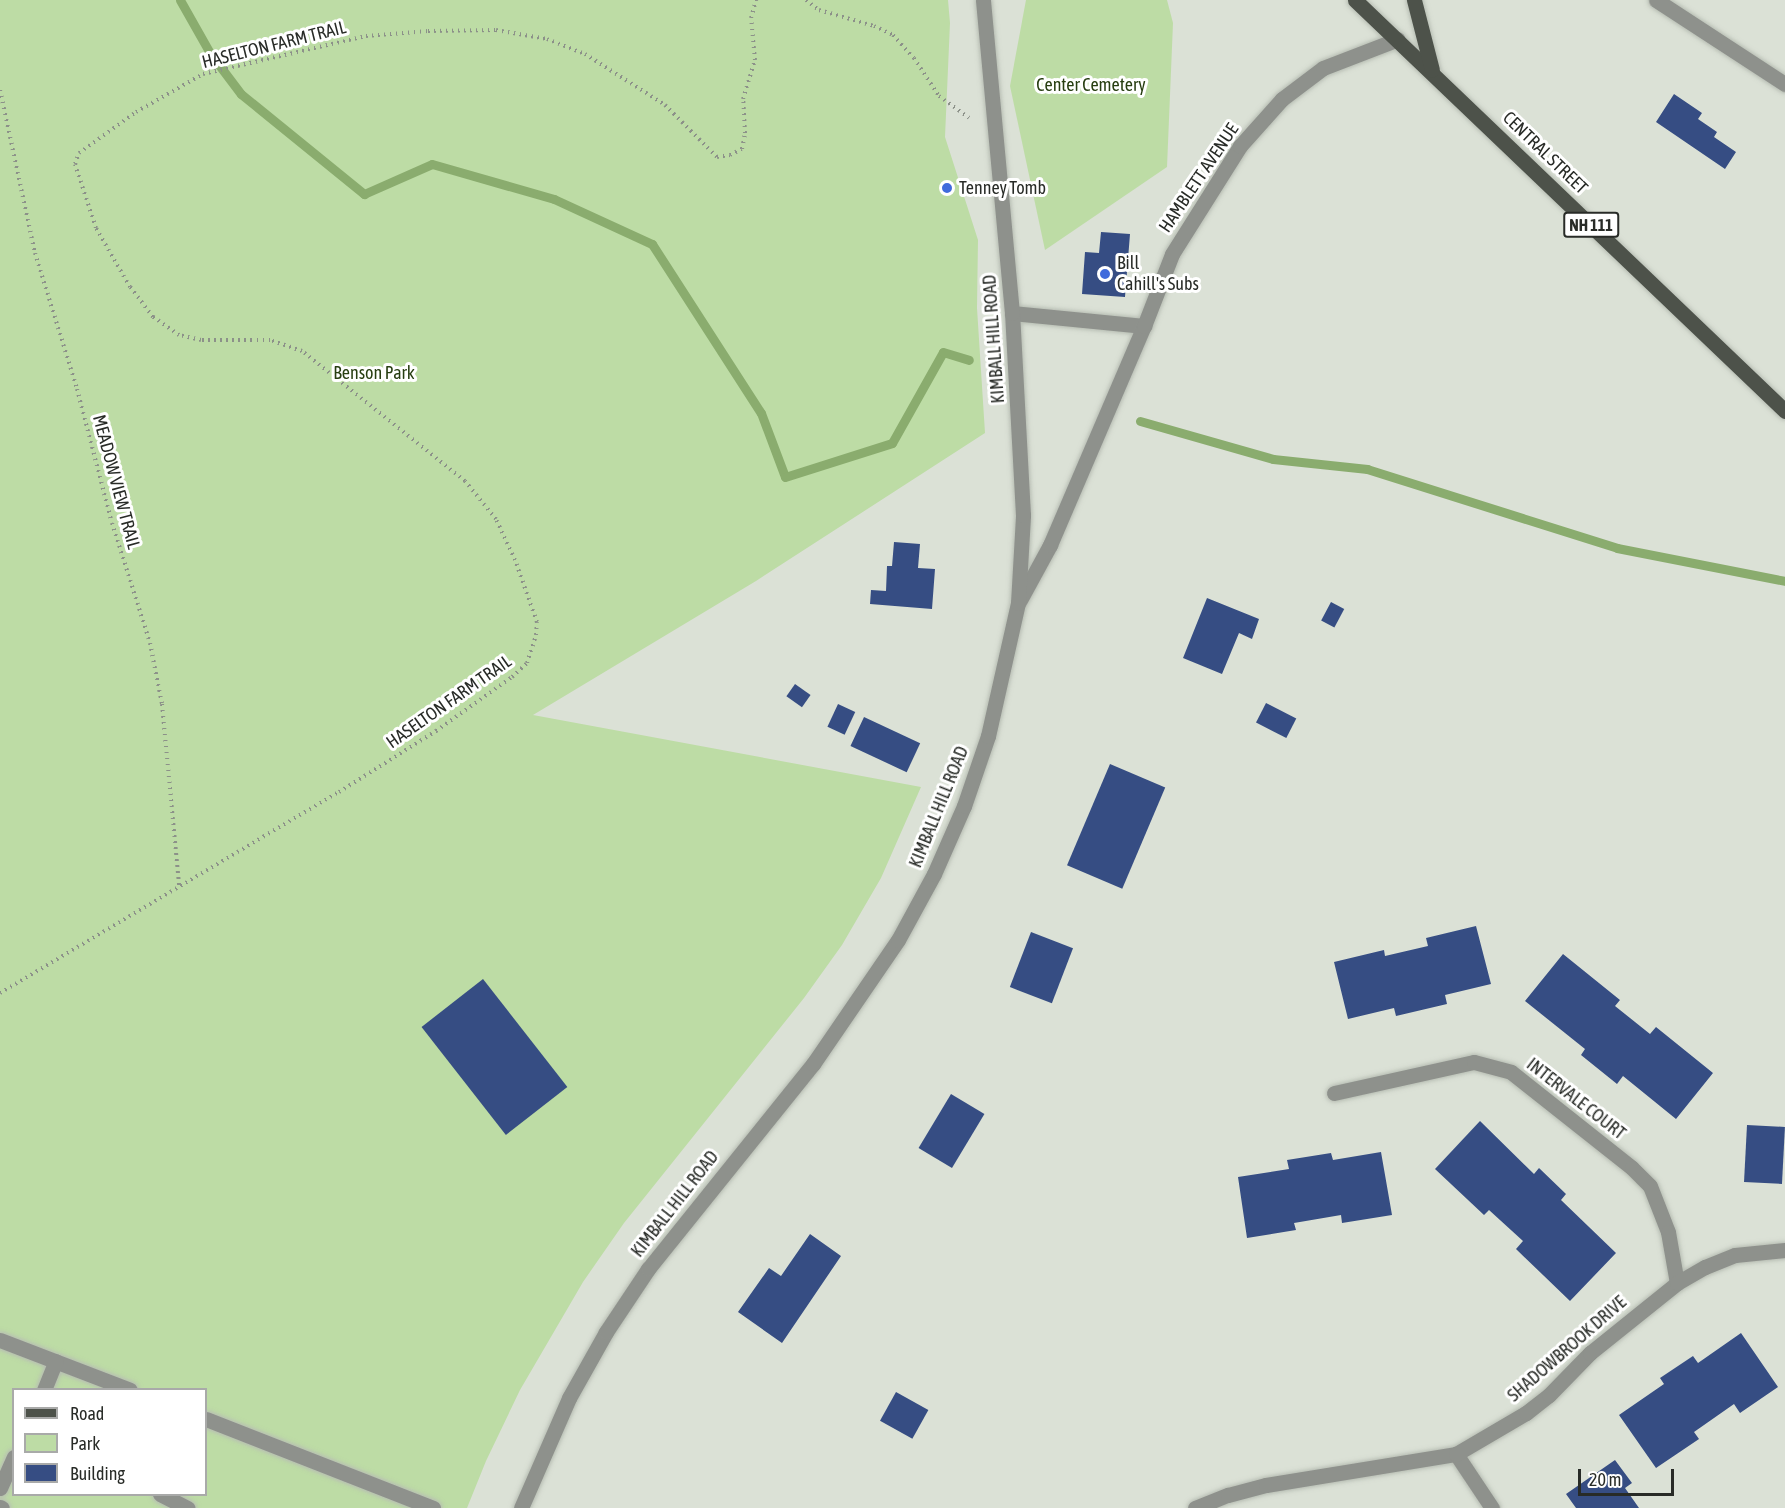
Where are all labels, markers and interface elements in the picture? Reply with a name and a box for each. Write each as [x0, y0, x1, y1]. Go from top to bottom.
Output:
street label: HASELTON FARM TRAIL [200, 17, 348, 73]
park label: Center Cemetery [1036, 74, 1146, 96]
street label: CENTRAL STREET [1498, 107, 1592, 199]
street label: HAMBLETT AVENUE [1155, 119, 1243, 237]
place label: Tenney Tomb [959, 177, 1046, 199]
marker: Tenney Tomb [940, 181, 954, 195]
road number: NH 111 [1562, 212, 1620, 238]
place label: Bill Cahill's Subs [1117, 253, 1199, 296]
marker: Bill Cahill's Subs [1098, 267, 1112, 281]
street label: KIMBALL HILL ROAD [979, 274, 1009, 404]
park label: Benson Park [333, 362, 415, 384]
street label: MEADOW VIEW TRAIL [88, 412, 144, 552]
street label: HASELTON FARM TRAIL [382, 651, 516, 753]
street label: KIMBALL HILL ROAD [905, 743, 973, 871]
street label: INTERVALE COURT [1522, 1054, 1630, 1144]
street label: KIMBALL HILL ROAD [627, 1147, 723, 1261]
street label: SHADOWBROOK DRIVE [1503, 1292, 1631, 1406]
legend [12, 1388, 207, 1496]
text: Road [70, 1403, 104, 1424]
text: Park [70, 1433, 100, 1454]
scale bar [1581, 1457, 1677, 1495]
text: Building [70, 1463, 125, 1484]
text: 20 m [1589, 1469, 1621, 1490]

